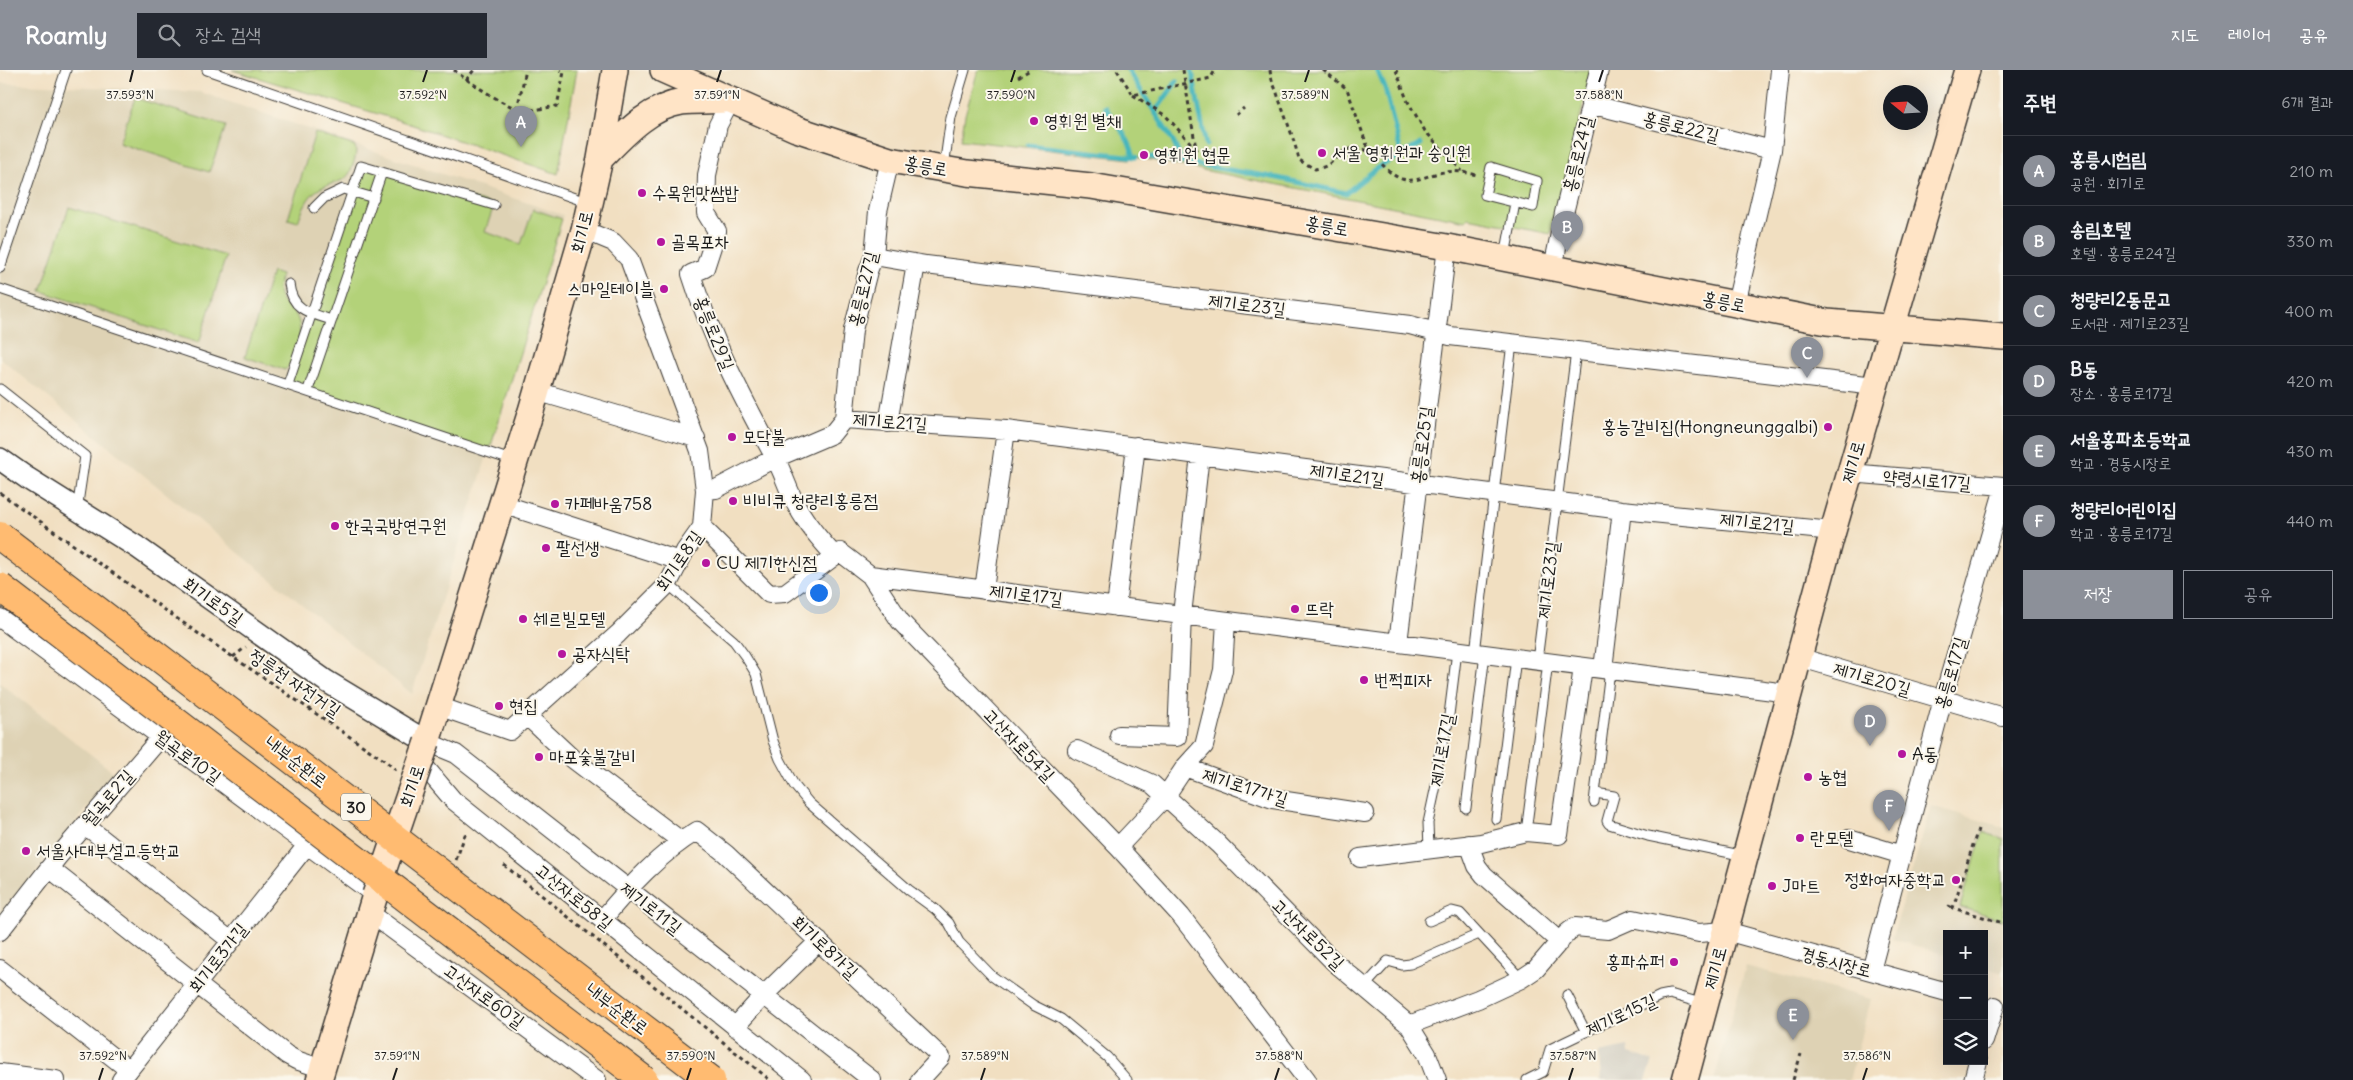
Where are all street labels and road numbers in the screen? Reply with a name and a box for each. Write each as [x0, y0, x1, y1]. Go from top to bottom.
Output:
street label: 홍릉로22길 [1641, 106, 1722, 147]
street label: 홍릉로24길 [1557, 113, 1598, 194]
street label: 홍릉로 [903, 150, 949, 181]
street label: 회기로 [565, 208, 598, 256]
street label: 홍릉로 [1304, 210, 1350, 241]
street label: 홍릉로27길 [843, 248, 882, 329]
street label: 홍릉로 [1701, 286, 1748, 317]
street label: 제기로23길 [1207, 288, 1288, 321]
street label: 홍릉로29길 [689, 292, 740, 374]
street label: 홍릉로25길 [1405, 404, 1438, 485]
street label: 제기로21길 [852, 407, 929, 436]
street label: 제기로 [1835, 438, 1870, 486]
street label: 제기로21길 [1308, 458, 1386, 491]
street label: 약령시로17길 [1882, 464, 1973, 495]
street label: 제기로21길 [1719, 507, 1796, 538]
street label: 회기로8길 [650, 526, 708, 595]
street label: 제기로23길 [1531, 539, 1564, 620]
street label: 회기로5길 [179, 572, 248, 630]
street label: 제기로17길 [988, 579, 1065, 610]
street label: 홍릉로17길 [1929, 634, 1972, 712]
street label: 정릉천 자전거길 [245, 644, 346, 722]
street label: 제기로20길 [1831, 656, 1914, 701]
street label: 고산자로54길 [979, 703, 1060, 787]
street label: 제기로17길 [1424, 711, 1459, 788]
street label: 월곡로10길 [150, 725, 227, 789]
street label: 내부순환로 [260, 731, 332, 793]
street label: 회기로 [394, 762, 429, 810]
street label: 제기로17가길 [1200, 763, 1291, 811]
street label: 월곡로2길 [77, 764, 139, 831]
road number: 30 [341, 794, 371, 820]
street label: 고산자로58길 [531, 858, 618, 935]
street label: 제기로11길 [616, 876, 687, 939]
street label: 고산자로52길 [1267, 893, 1350, 974]
street label: 회기로8가길 [787, 910, 864, 984]
street label: 회기로3가길 [183, 918, 252, 997]
street label: 경동시장로 [1798, 941, 1874, 982]
street label: 제기로 [1698, 944, 1731, 992]
street label: 고산자로60길 [439, 958, 530, 1033]
street label: 내부순환로 [581, 978, 653, 1040]
street label: 제기로15길 [1582, 988, 1660, 1041]

